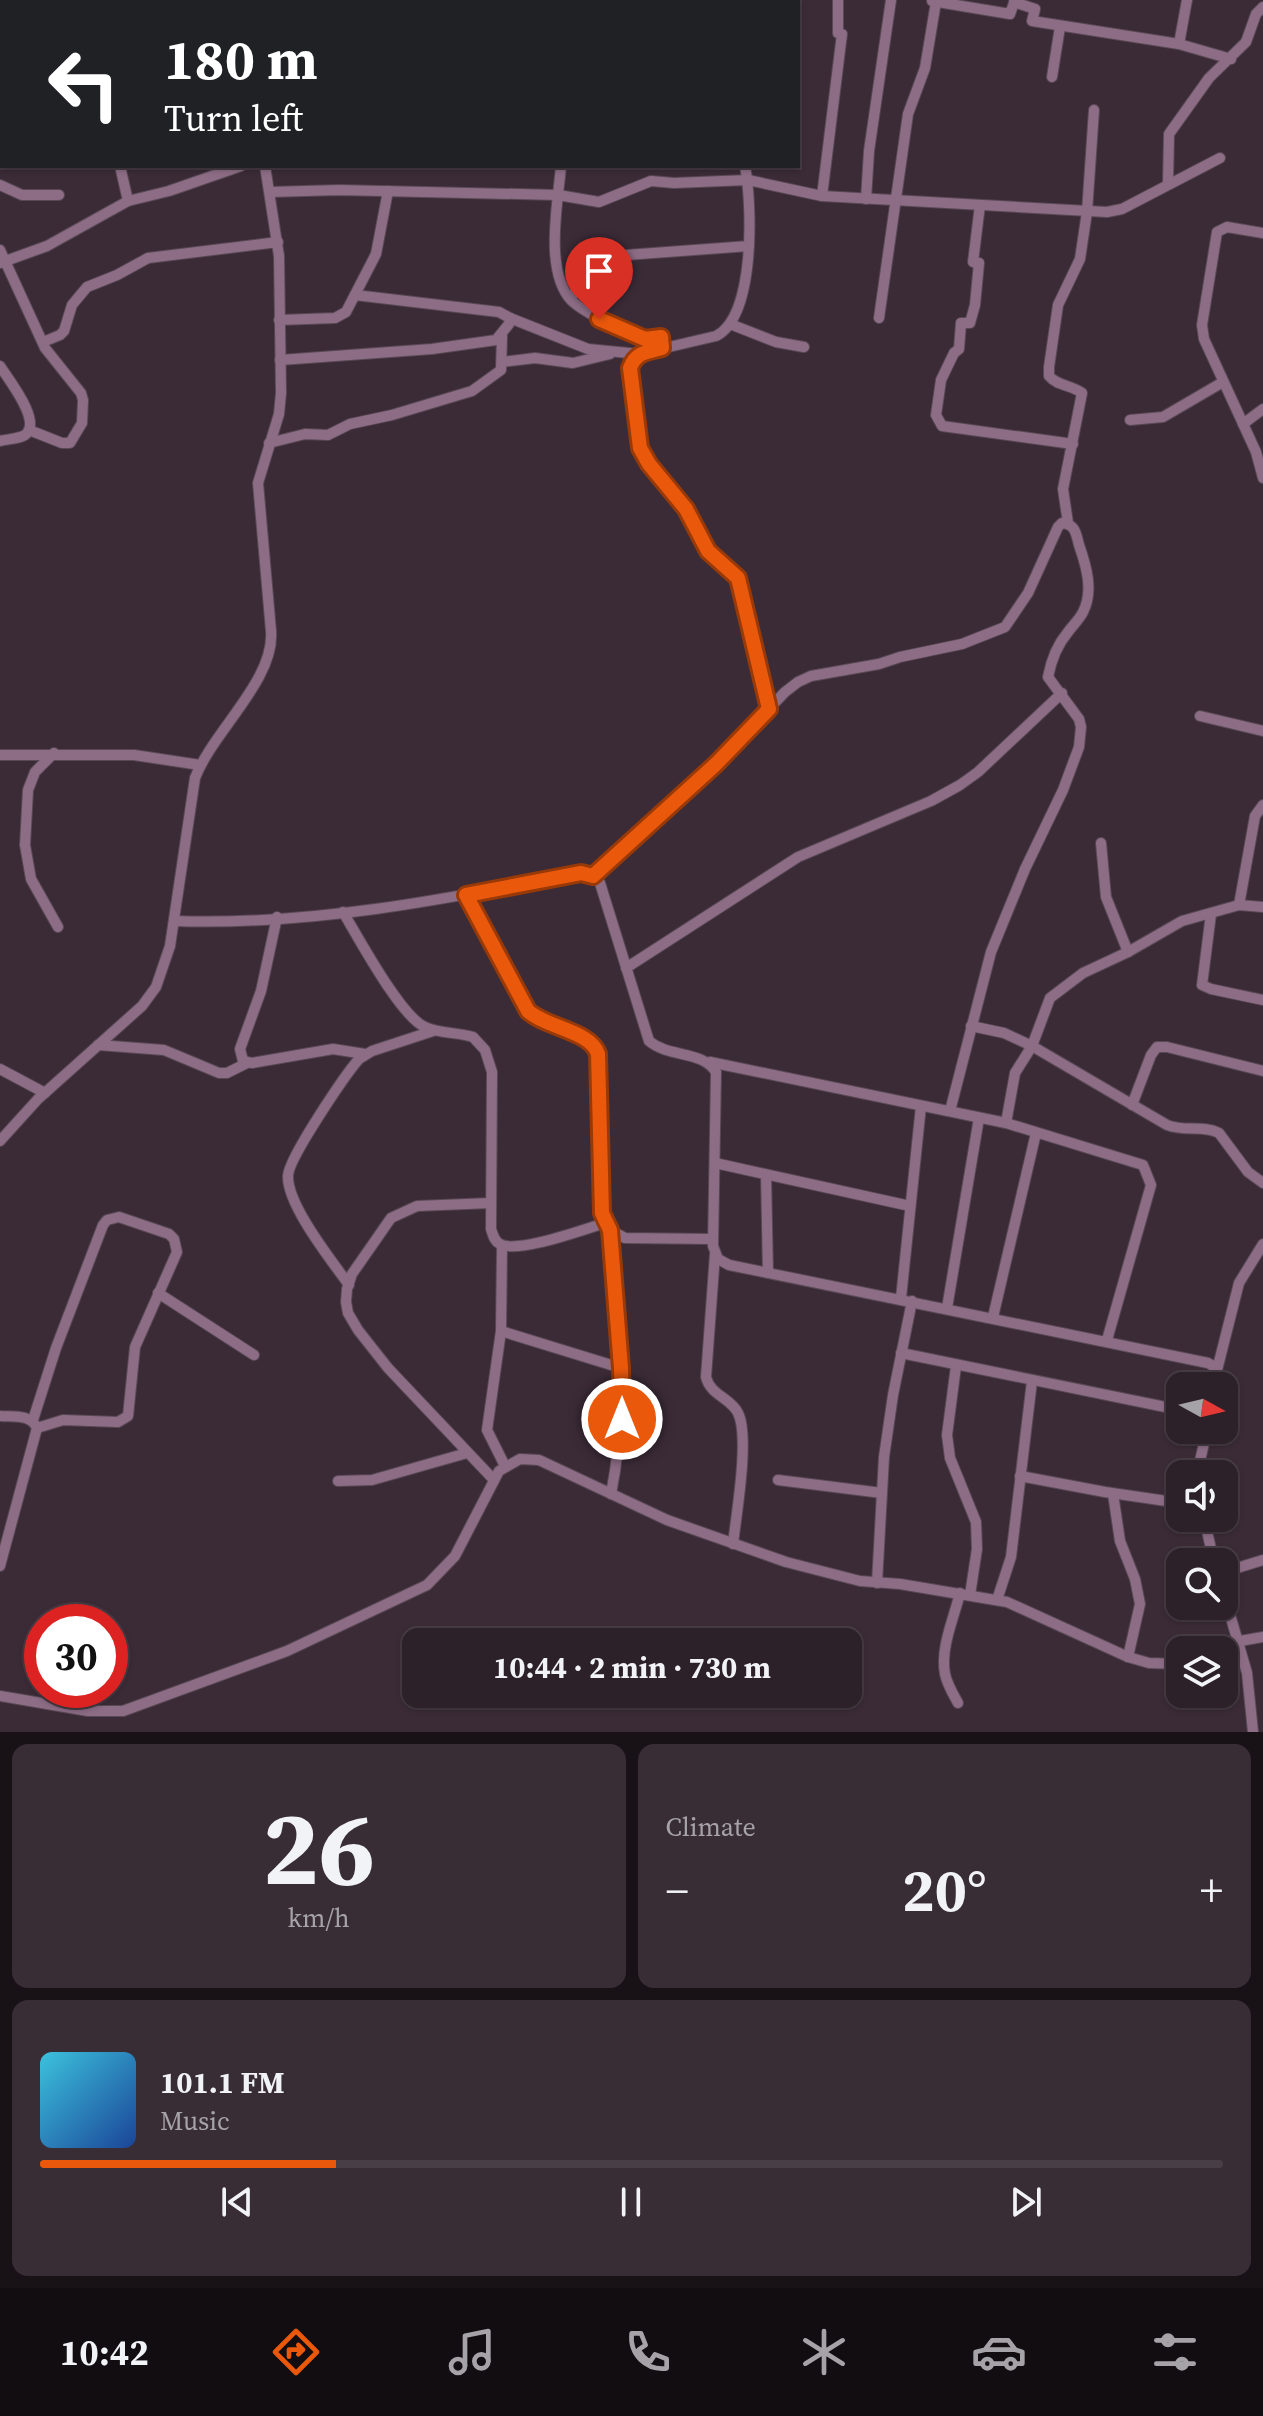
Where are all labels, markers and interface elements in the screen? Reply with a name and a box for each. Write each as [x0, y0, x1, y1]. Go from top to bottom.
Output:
text: 180 m [164, 21, 318, 98]
icon: left [32, 32, 136, 136]
text: Turn left [164, 94, 303, 143]
pin [565, 237, 633, 319]
icon: arrive [577, 249, 621, 293]
north arrow [1166, 1372, 1238, 1444]
map controls [1166, 1372, 1238, 1708]
position arrow [580, 1377, 664, 1461]
button: sound [1166, 1460, 1238, 1532]
button: search [1166, 1548, 1238, 1620]
speed limit sign: 30 [24, 1604, 128, 1708]
button: layers [1166, 1636, 1238, 1708]
text: 10:44 · 2 min · 730 m [493, 1647, 771, 1688]
text: 26 [262, 1776, 375, 1919]
text: Climate [666, 1809, 756, 1845]
text: 20° [902, 1849, 987, 1931]
text: − [666, 1860, 689, 1921]
text: + [1200, 1860, 1223, 1921]
text: km/h [288, 1900, 350, 1936]
text: 101.1 FM [160, 2062, 285, 2103]
text: Music [160, 2103, 230, 2139]
icon: previous [215, 2180, 259, 2224]
icon: pause [609, 2180, 653, 2224]
icon: next [1004, 2180, 1048, 2224]
icon: directions [268, 2324, 324, 2380]
icon: music [444, 2324, 500, 2380]
icon: phone [620, 2324, 676, 2380]
icon: climate [796, 2324, 852, 2380]
icon: car [971, 2324, 1027, 2380]
icon: filters [1147, 2324, 1203, 2380]
text: 10:42 [60, 2328, 149, 2377]

